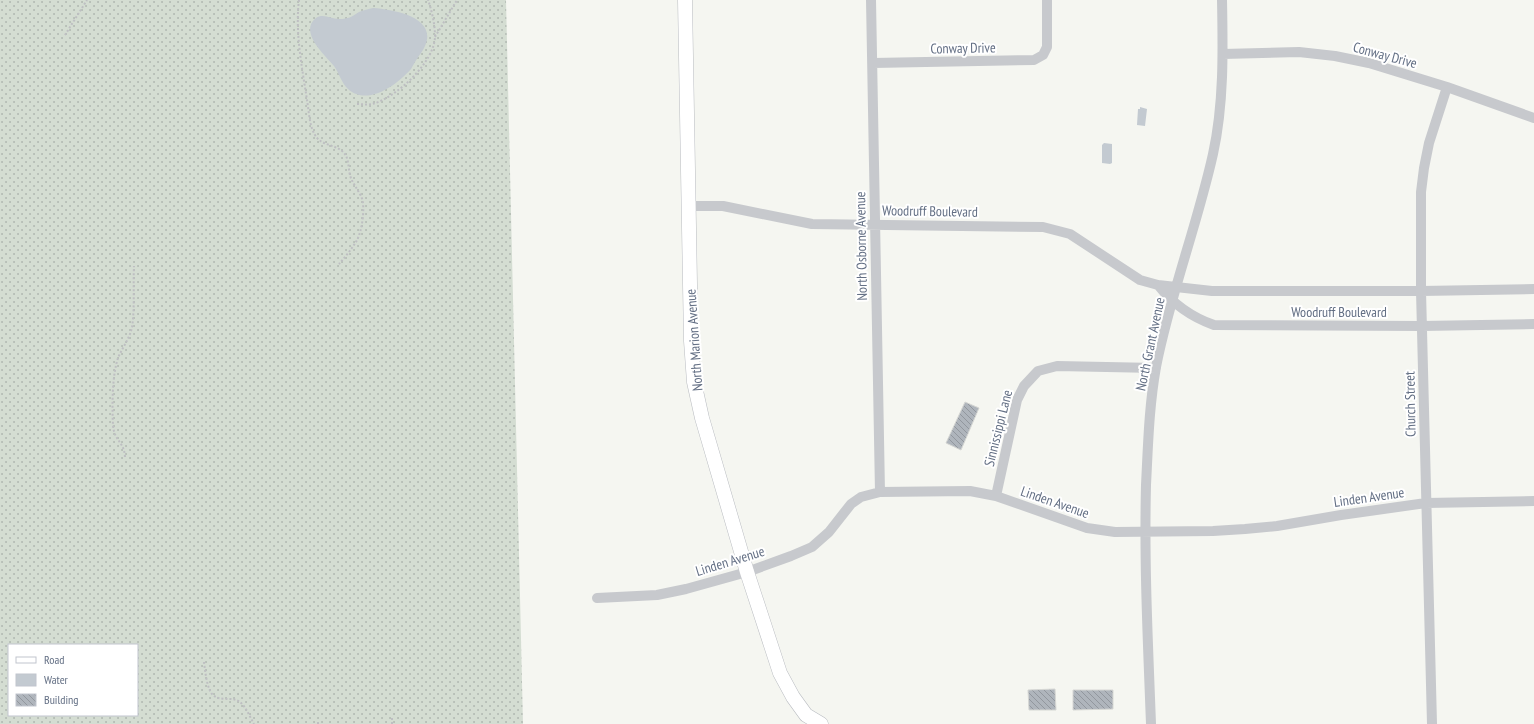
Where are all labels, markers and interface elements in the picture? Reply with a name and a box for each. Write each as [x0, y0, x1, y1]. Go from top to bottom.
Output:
street label: Conway Drive [930, 38, 996, 58]
street label: Conway Drive [1351, 38, 1419, 72]
street label: North Osborne Avenue [851, 191, 871, 301]
street label: Woodruff Boulevard [882, 201, 978, 221]
street label: North Marion Avenue [681, 288, 707, 392]
street label: North Grant Avenue [1131, 295, 1169, 392]
street label: Woodruff Boulevard [1291, 303, 1387, 321]
street label: Church Street [1400, 371, 1420, 437]
street label: Sinnissippi Lane [980, 388, 1016, 468]
street label: Linden Avenue [1019, 482, 1092, 522]
street label: Linden Avenue [1333, 483, 1406, 511]
street label: Linden Avenue [693, 542, 767, 580]
legend [8, 644, 138, 716]
text: Road [44, 652, 64, 667]
text: Water [44, 672, 69, 687]
text: Building [44, 692, 79, 707]

